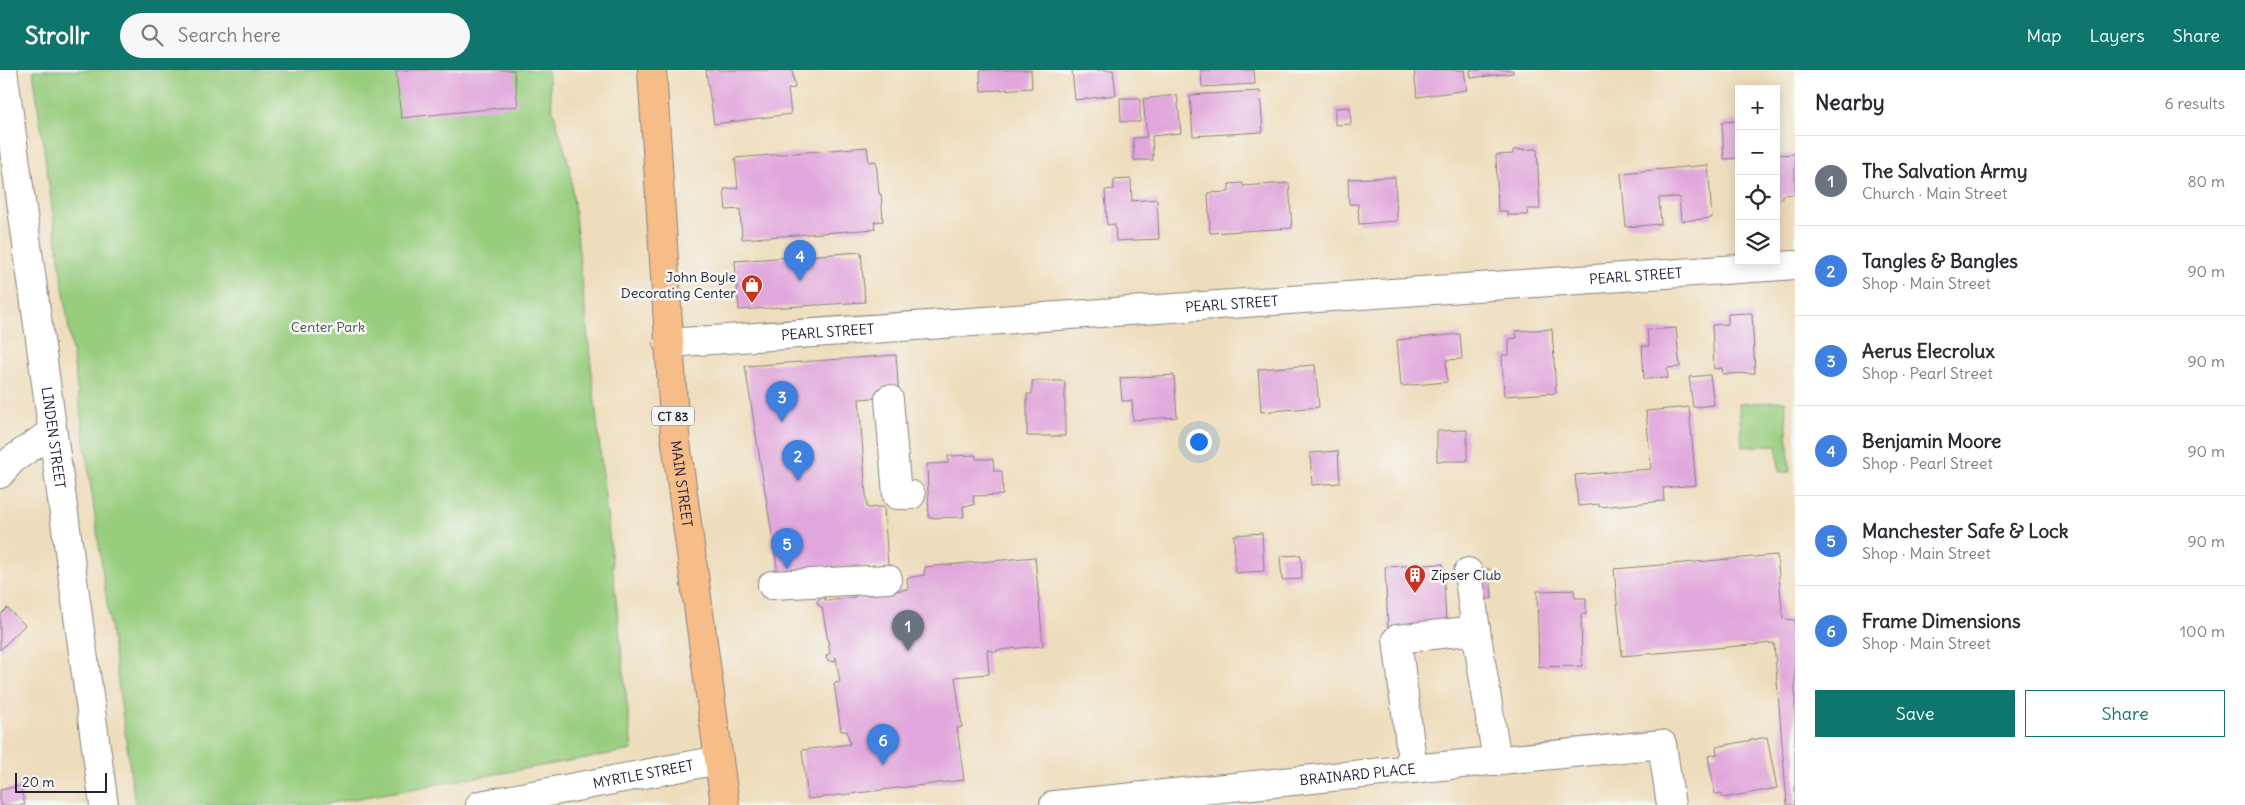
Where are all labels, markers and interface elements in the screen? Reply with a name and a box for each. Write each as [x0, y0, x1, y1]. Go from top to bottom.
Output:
search box [120, 13, 470, 58]
text: Strollr [25, 20, 90, 50]
icon: search [138, 21, 166, 49]
text: Search here [178, 23, 281, 47]
text: Map [2026, 24, 2061, 47]
text: Layers [2089, 24, 2145, 47]
text: Share [2173, 24, 2220, 47]
map controls [1735, 85, 1780, 265]
button: + [1735, 85, 1780, 130]
text: Nearby [1815, 89, 1885, 116]
text: 6 results [2164, 93, 2225, 113]
button: − [1735, 130, 1780, 175]
text: The Salvation Army [1862, 159, 2027, 183]
text: 1 [1828, 171, 1834, 191]
text: 80 m [2187, 171, 2225, 191]
button: locate [1735, 175, 1780, 220]
text: Church · Main Street [1862, 183, 2007, 203]
button: layers [1735, 220, 1780, 265]
pin: 4 [784, 240, 816, 281]
text: Tangles & Bangles [1862, 249, 2018, 273]
text: 2 [1827, 261, 1835, 281]
text: 90 m [2187, 261, 2225, 281]
street label: PEARL STREET [1589, 264, 1683, 288]
place label: John Boyle Decorating Center [621, 268, 736, 302]
shop icon: John Boyle Decorating Center [740, 273, 764, 304]
text: Shop · Main Street [1862, 273, 1991, 293]
street label: PEARL STREET [1185, 292, 1279, 316]
park label: Center Park [291, 318, 365, 336]
street label: PEARL STREET [780, 320, 875, 344]
text: Aerus Elecrolux [1862, 339, 1995, 363]
text: 3 [1826, 351, 1836, 371]
text: 90 m [2187, 351, 2225, 371]
text: Shop · Pearl Street [1862, 363, 1993, 383]
pin: 3 [766, 381, 798, 422]
street label: LINDEN STREET [38, 386, 69, 489]
road number: CT 83 [652, 406, 694, 426]
your location [1186, 429, 1212, 455]
text: Benjamin Moore [1862, 429, 2001, 453]
street label: MAIN STREET [667, 439, 696, 528]
pin: 2 [782, 440, 814, 481]
text: 4 [1826, 441, 1836, 461]
text: 90 m [2187, 441, 2225, 461]
text: Shop · Pearl Street [1862, 453, 1993, 473]
text: Manchester Safe & Lock [1862, 519, 2068, 543]
pin: 5 [771, 528, 803, 569]
text: 5 [1826, 531, 1836, 551]
text: 90 m [2187, 531, 2225, 551]
text: Shop · Main Street [1862, 543, 1991, 563]
building icon: Zipser Club [1403, 563, 1427, 594]
place label: Zipser Club [1431, 566, 1502, 584]
text: Frame Dimensions [1862, 609, 2021, 633]
pin: 1 [892, 610, 924, 651]
text: 6 [1826, 621, 1836, 641]
text: 100 m [2180, 621, 2225, 641]
text: Shop · Main Street [1862, 633, 1991, 653]
button: Save [1815, 690, 2015, 737]
button: Share [2025, 690, 2225, 737]
pin: 6 [867, 724, 899, 765]
street label: MYRTLE STREET [591, 756, 695, 793]
street label: BRAINARD PLACE [1299, 760, 1416, 789]
scale bar [15, 770, 108, 793]
text: 20 m [22, 773, 55, 791]

